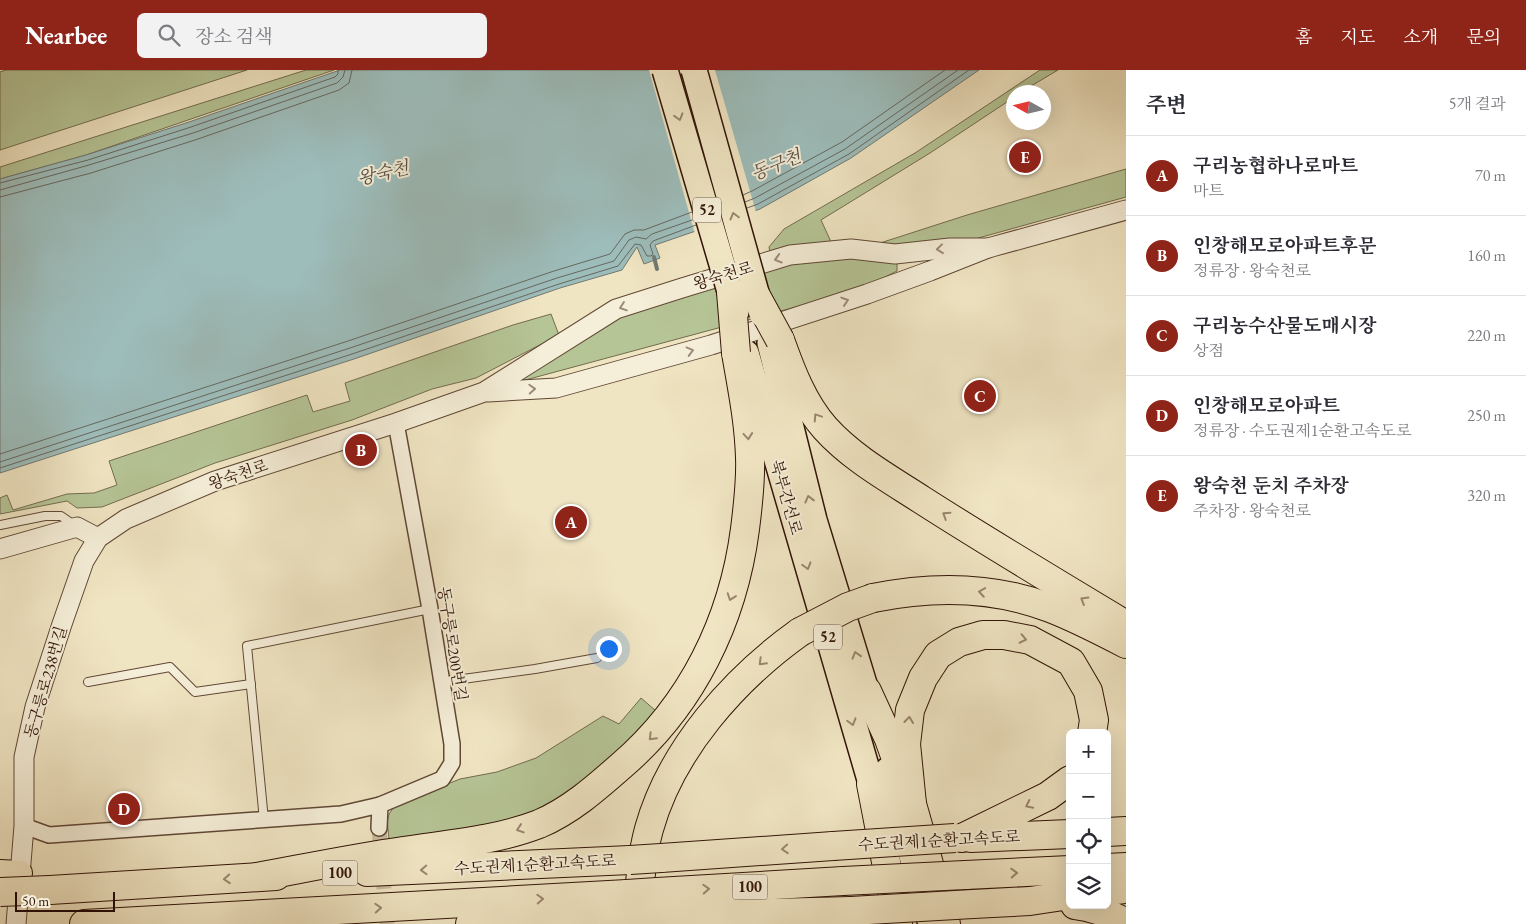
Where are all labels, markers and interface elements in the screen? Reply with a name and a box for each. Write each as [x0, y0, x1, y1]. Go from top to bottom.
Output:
search box [137, 13, 487, 58]
text: Nearbee [25, 20, 107, 51]
icon: search [155, 21, 183, 49]
text: 장소 검색 [195, 24, 272, 49]
text: 홈 [1295, 25, 1313, 48]
text: 지도 [1341, 25, 1375, 48]
text: 소개 [1403, 25, 1438, 48]
text: 문의 [1466, 25, 1501, 48]
north arrow [1006, 85, 1051, 130]
text: 주변 [1146, 91, 1187, 118]
text: 5개 결과 [1449, 93, 1506, 114]
one-way arrow [673, 112, 683, 120]
pin: E [1009, 138, 1041, 176]
water label: 동구천 [747, 144, 806, 185]
text: 구리농협하나로마트 [1193, 153, 1358, 178]
water label: 왕숙천 [355, 155, 412, 190]
text: A [1156, 165, 1168, 186]
text: 70 m [1475, 165, 1506, 186]
text: 마트 [1193, 180, 1224, 201]
road number: 52 [693, 198, 721, 222]
one-way arrow [730, 212, 740, 220]
text: 인창해모로아파트후문 [1193, 233, 1377, 258]
one-way arrow [935, 243, 943, 254]
text: B [1157, 245, 1167, 266]
text: 160 m [1467, 245, 1506, 266]
one-way arrow [775, 253, 783, 263]
street label: 왕숙천로 [691, 256, 756, 295]
text: 정류장 · 왕숙천로 [1193, 260, 1311, 281]
one-way arrow [840, 297, 848, 307]
one-way arrow [620, 301, 628, 311]
text: 구리농수산물도매시장 [1193, 313, 1377, 338]
text: C [1156, 325, 1168, 346]
text: 220 m [1467, 325, 1506, 346]
text: 상점 [1193, 340, 1224, 361]
one-way arrow [686, 346, 694, 357]
pin: C [964, 377, 996, 415]
one-way arrow [529, 384, 537, 395]
text: 인창해모로아파트 [1193, 393, 1340, 418]
text: D [1156, 405, 1168, 426]
text: 250 m [1467, 405, 1506, 426]
one-way arrow [814, 414, 823, 423]
text: 정류장 · 수도권제1순환고속도로 [1193, 420, 1411, 441]
pin: B [345, 431, 377, 469]
one-way arrow [742, 432, 753, 440]
street label: 왕숙천로 [206, 454, 271, 494]
street label: 북부간선로 [766, 457, 807, 538]
text: 왕숙천 둔치 주차장 [1193, 473, 1349, 498]
text: E [1157, 485, 1167, 506]
text: 320 m [1467, 485, 1506, 506]
one-way arrow [804, 495, 815, 504]
text: 주차장 · 왕숙천로 [1193, 500, 1311, 521]
pin: A [555, 503, 587, 541]
one-way arrow [942, 512, 951, 521]
one-way arrow [801, 561, 811, 569]
street label: 동구릉로200번길 [433, 585, 472, 703]
one-way arrow [978, 587, 986, 598]
one-way arrow [727, 592, 737, 600]
one-way arrow [1081, 596, 1090, 606]
street label: 동구릉로238번길 [19, 624, 72, 741]
road number: 52 [814, 624, 842, 650]
one-way arrow [1019, 633, 1027, 644]
your location [596, 636, 622, 662]
one-way arrow [851, 651, 861, 660]
one-way arrow [758, 656, 767, 665]
one-way arrow [903, 716, 914, 724]
one-way arrow [847, 717, 857, 725]
map controls [1066, 729, 1111, 909]
button: + [1066, 729, 1111, 774]
one-way arrow [649, 731, 658, 740]
button: − [1066, 774, 1111, 819]
pin: D [108, 790, 140, 828]
one-way arrow [1025, 799, 1034, 809]
button: locate [1066, 819, 1111, 864]
one-way arrow [517, 824, 525, 834]
street label: 수도권제1순환고속도로 [857, 826, 1021, 855]
one-way arrow [780, 843, 788, 854]
street label: 수도권제1순환고속도로 [453, 850, 617, 879]
road number: 100 [322, 860, 358, 886]
one-way arrow [420, 864, 428, 875]
button: layers [1066, 864, 1111, 909]
one-way arrow [1010, 867, 1018, 878]
one-way arrow [222, 873, 230, 884]
road number: 100 [732, 874, 768, 900]
one-way arrow [702, 884, 710, 895]
scale bar [15, 889, 115, 912]
text: 50 m [22, 892, 49, 910]
one-way arrow [536, 893, 544, 904]
one-way arrow [374, 902, 382, 913]

